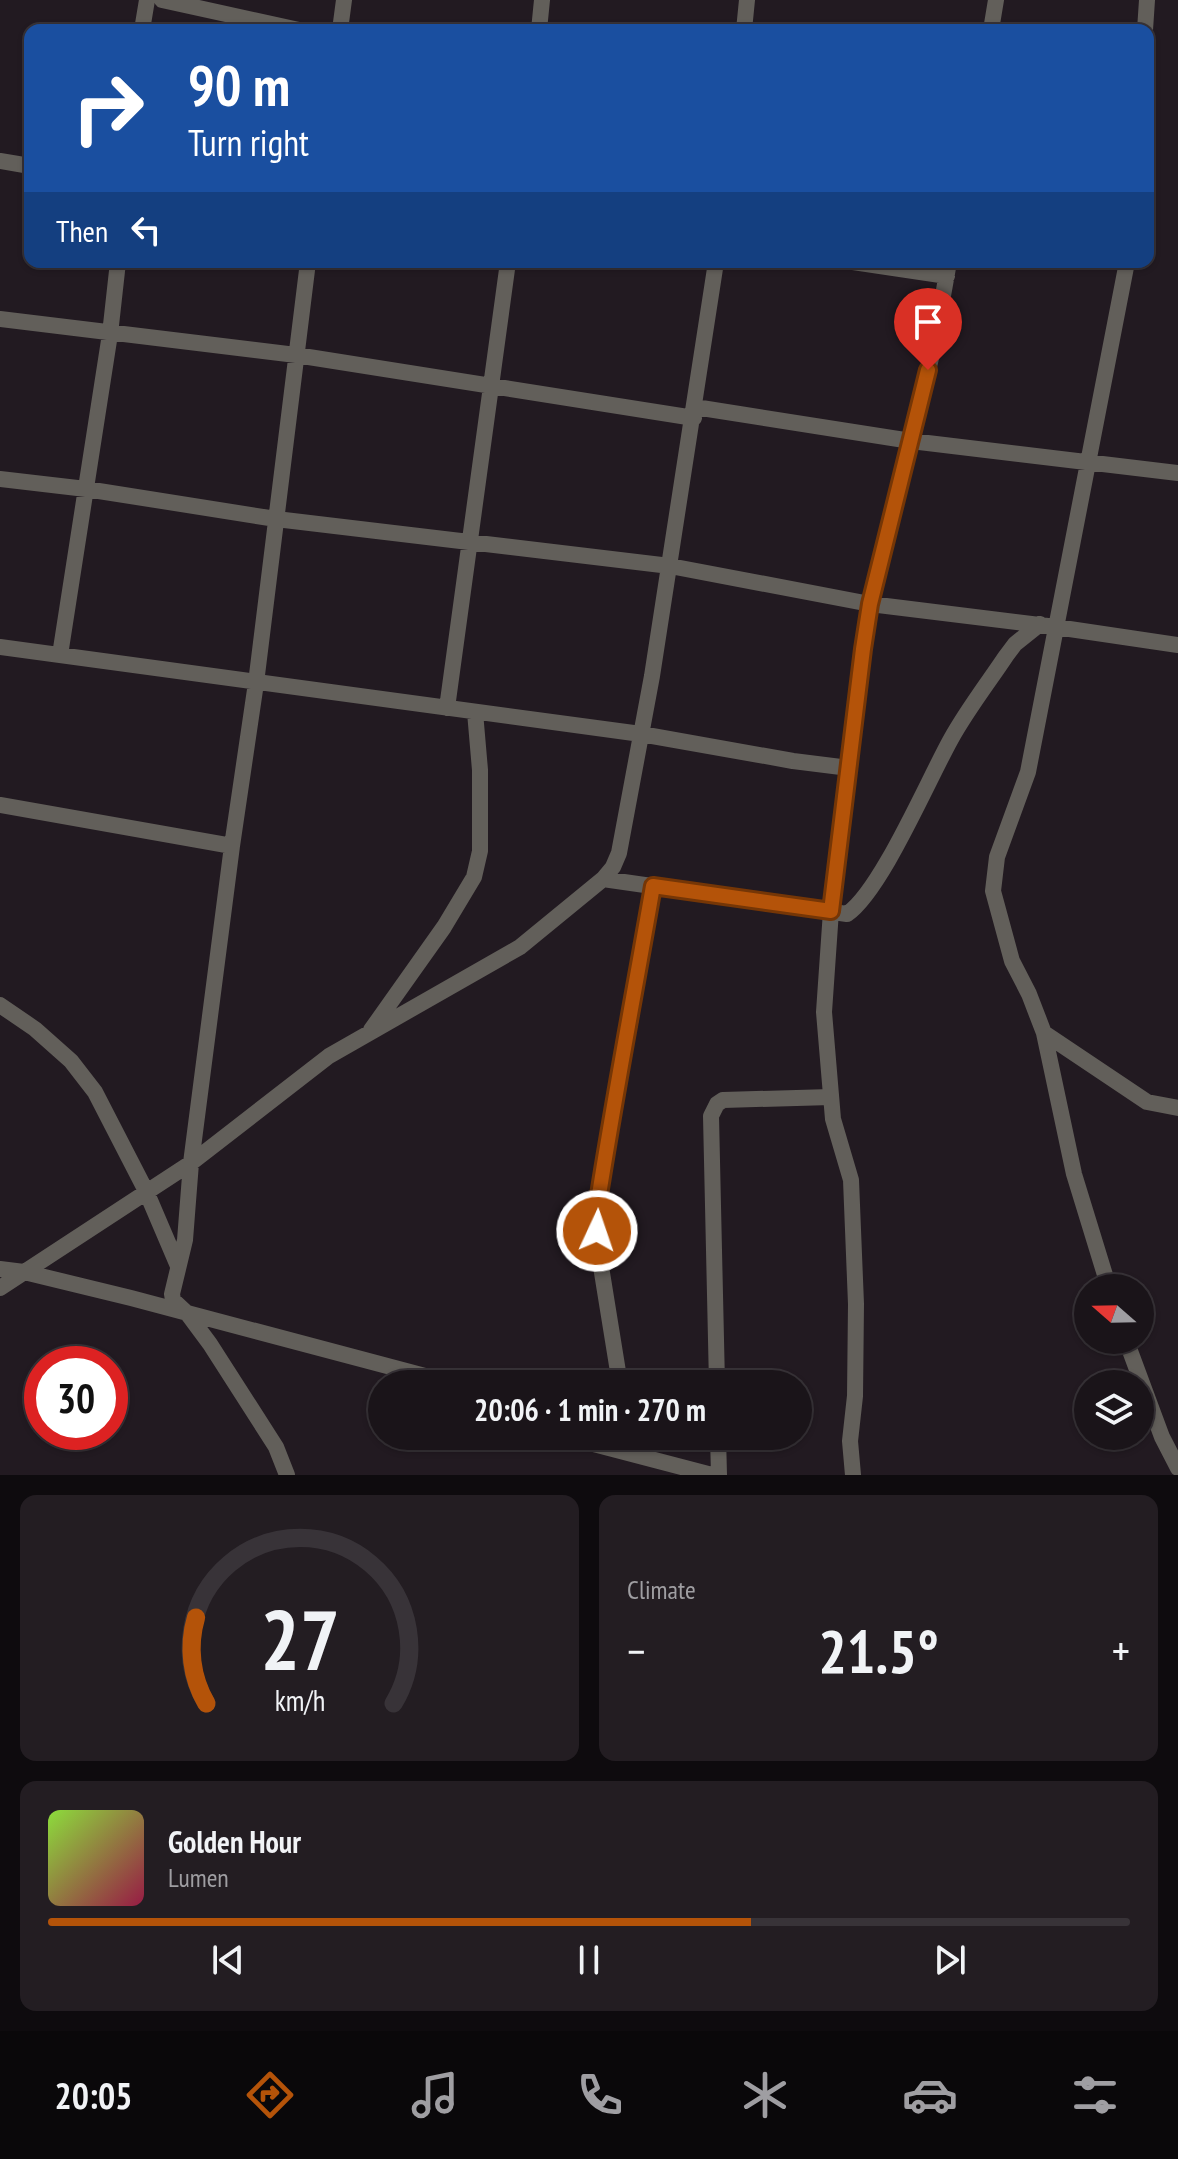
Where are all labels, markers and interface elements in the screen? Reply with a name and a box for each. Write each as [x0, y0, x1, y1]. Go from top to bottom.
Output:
text: 90 m [188, 49, 290, 121]
icon: right [56, 56, 160, 160]
text: Turn right [188, 119, 309, 166]
icon: left [124, 208, 168, 252]
text: Then [56, 211, 108, 250]
pin [894, 288, 962, 370]
icon: arrive [906, 300, 950, 344]
position arrow [555, 1189, 639, 1273]
north arrow [1074, 1274, 1154, 1354]
map controls [1074, 1274, 1154, 1450]
speed limit sign: 30 [24, 1346, 128, 1450]
button: layers [1074, 1370, 1154, 1450]
text: 20:06 · 1 min · 270 m [474, 1390, 706, 1429]
text: Climate [627, 1573, 696, 1606]
text: 27 [260, 1585, 339, 1693]
text: 21.5° [818, 1612, 939, 1690]
text: − [627, 1622, 645, 1679]
text: + [1112, 1622, 1130, 1679]
text: km/h [274, 1682, 325, 1719]
text: Golden Hour [168, 1822, 301, 1861]
text: Lumen [168, 1861, 229, 1894]
icon: previous [206, 1938, 250, 1982]
icon: pause [567, 1938, 611, 1982]
icon: next [928, 1938, 972, 1982]
icon: directions [242, 2067, 298, 2123]
icon: music [407, 2067, 463, 2123]
icon: phone [572, 2067, 628, 2123]
icon: climate [737, 2067, 793, 2123]
icon: car [902, 2067, 958, 2123]
icon: filters [1067, 2067, 1123, 2123]
text: 20:05 [55, 2072, 132, 2119]

